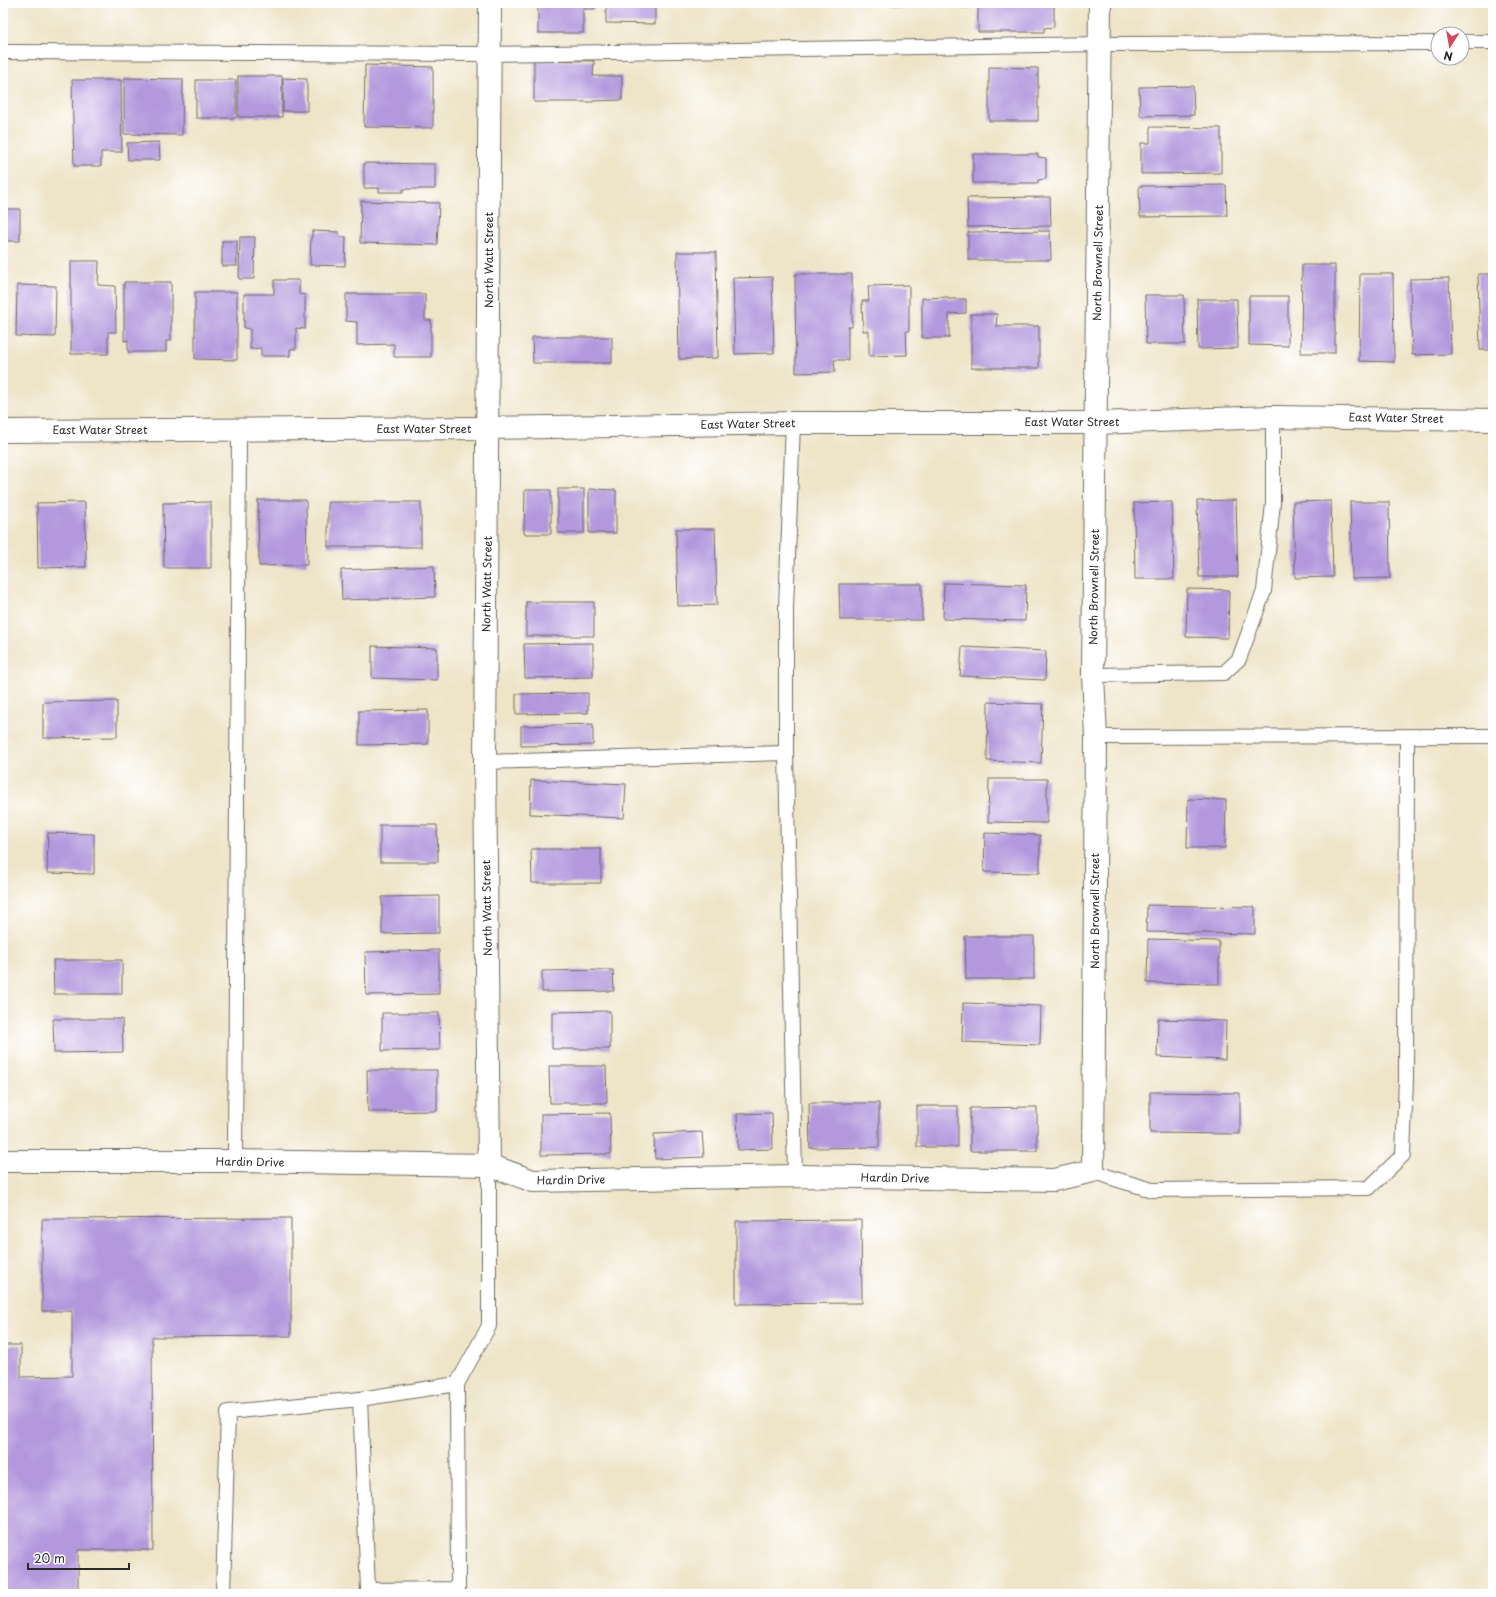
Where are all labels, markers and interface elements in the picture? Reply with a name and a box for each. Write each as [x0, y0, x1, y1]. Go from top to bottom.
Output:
north arrow [1430, 26, 1470, 66]
text: N [1442, 47, 1454, 65]
street label: North Brownell Street [1088, 204, 1107, 321]
street label: North Watt Street [480, 211, 497, 308]
street label: East Water Street [1348, 408, 1444, 427]
street label: East Water Street [1024, 413, 1120, 430]
street label: East Water Street [700, 414, 796, 433]
street label: East Water Street [376, 420, 472, 437]
street label: East Water Street [52, 421, 148, 438]
street label: North Brownell Street [1084, 528, 1103, 645]
street label: North Watt Street [477, 535, 496, 632]
street label: North Brownell Street [1086, 852, 1103, 969]
street label: North Watt Street [477, 859, 496, 956]
street label: Hardin Drive [216, 1152, 285, 1171]
street label: Hardin Drive [861, 1168, 930, 1187]
street label: Hardin Drive [537, 1170, 606, 1189]
scale bar [28, 1545, 129, 1571]
text: 20 m [34, 1549, 65, 1567]

